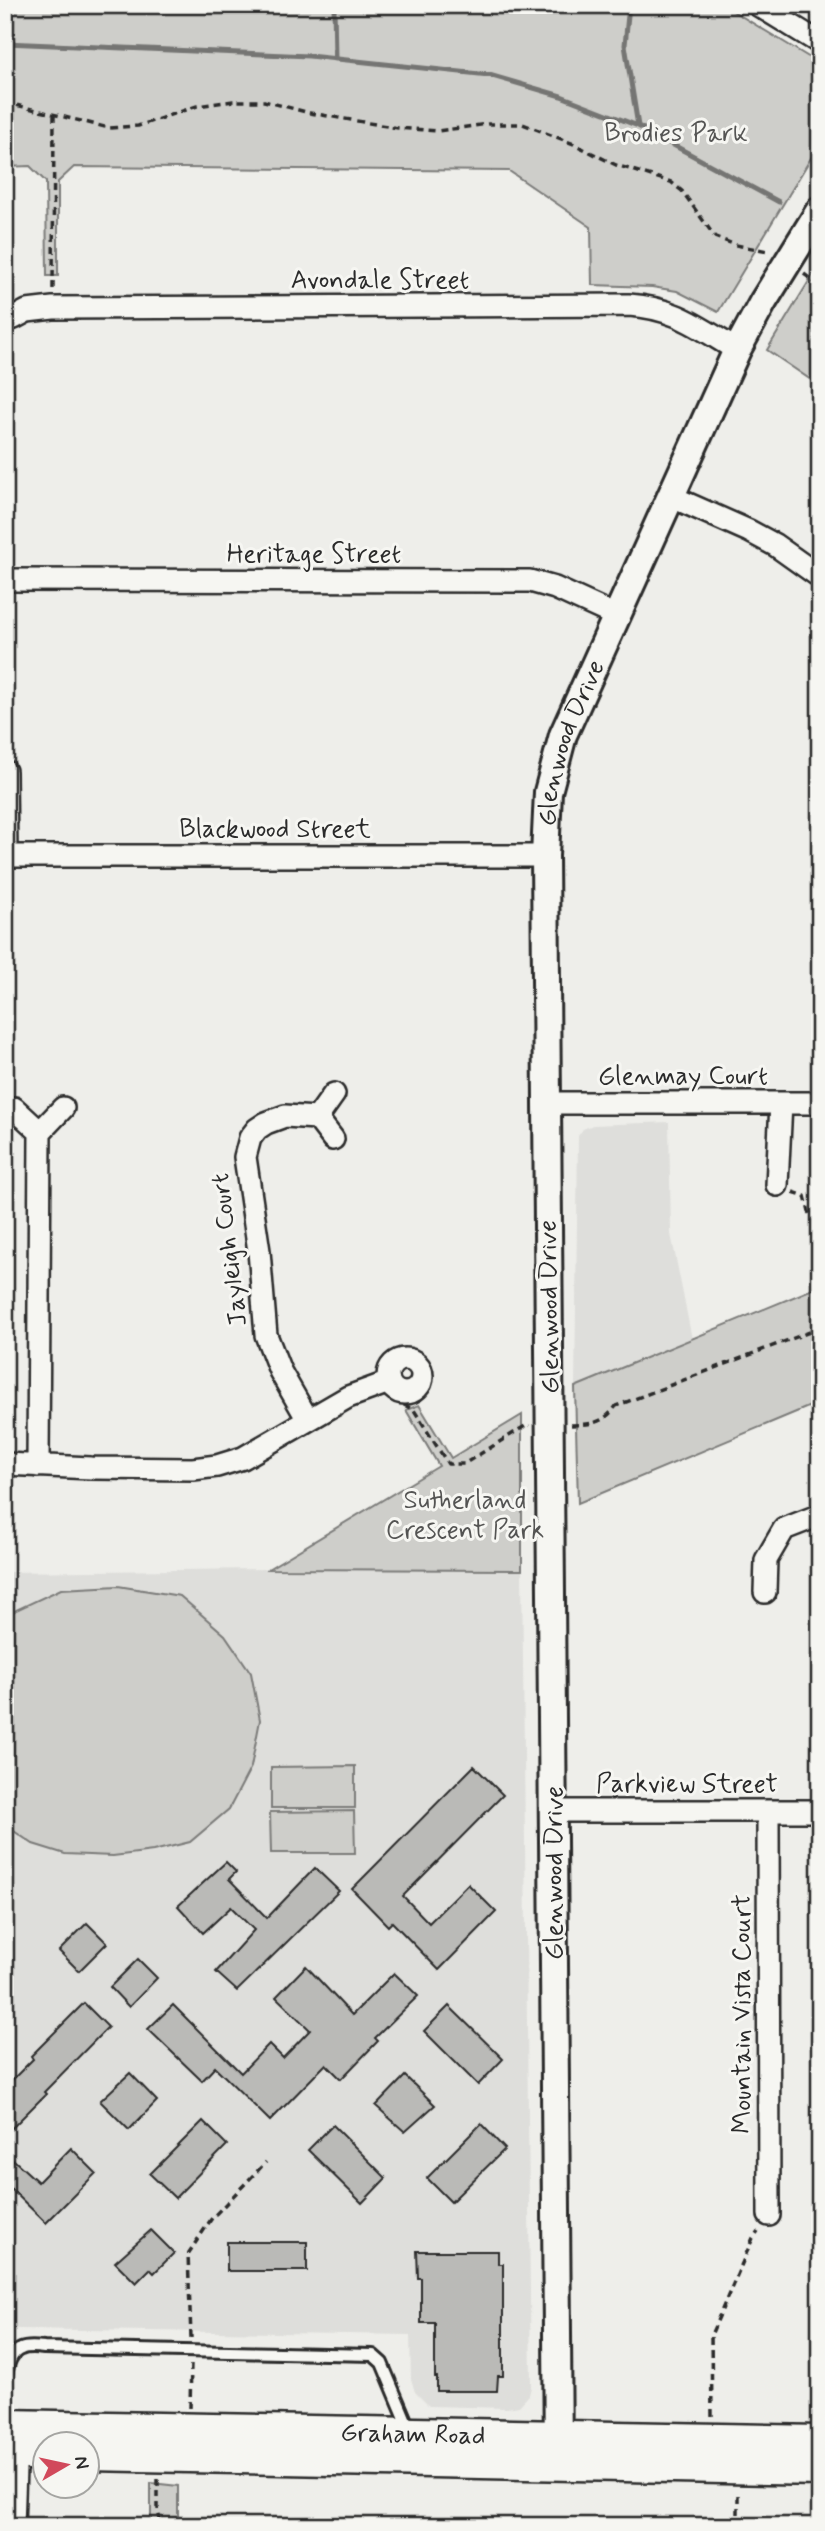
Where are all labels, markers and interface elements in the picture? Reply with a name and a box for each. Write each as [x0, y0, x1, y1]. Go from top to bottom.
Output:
park label: Brodies Park [604, 117, 748, 151]
street label: Avondale Street [291, 264, 469, 298]
street label: Heritage Street [227, 538, 401, 572]
street label: Glenwood Drive [531, 655, 614, 827]
street label: Blackwood Street [179, 813, 371, 847]
street label: Glenmay Court [598, 1060, 768, 1094]
street label: Jayleigh Court [204, 1171, 256, 1328]
street label: Glenwood Drive [531, 1220, 569, 1394]
park label: Sutherland Crescent Park [386, 1484, 544, 1548]
street label: Parkview Street [596, 1768, 778, 1802]
street label: Glenwood Drive [538, 1786, 572, 1960]
street label: Mountain Vista Court [726, 1894, 760, 2134]
street label: Graham Road [340, 2417, 486, 2453]
north arrow [32, 2430, 102, 2500]
text: N [68, 2454, 95, 2471]

